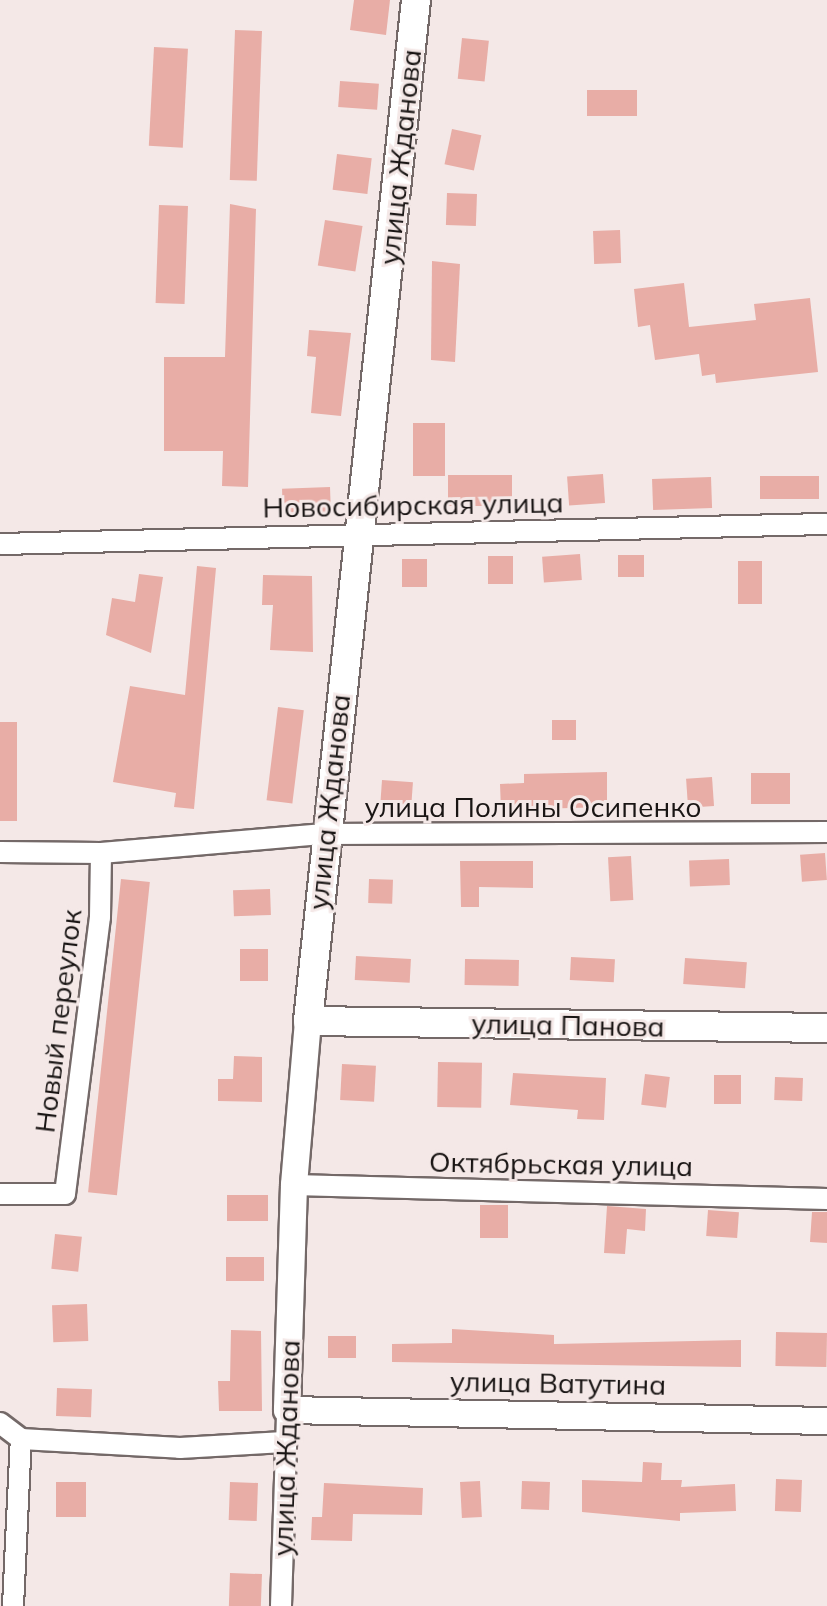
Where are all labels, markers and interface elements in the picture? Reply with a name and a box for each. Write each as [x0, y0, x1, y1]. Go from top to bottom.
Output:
street label: улица Жданова [372, 48, 428, 266]
street label: Новосибирская улица [262, 486, 564, 524]
street label: улица Жданова [301, 693, 357, 911]
street label: улица Полины Осипенко [365, 790, 701, 824]
street label: Новый переулок [28, 907, 88, 1135]
street label: улица Панова [471, 1007, 665, 1043]
street label: Октябрьская улица [429, 1145, 693, 1183]
street label: улица Жданова [265, 1339, 307, 1557]
street label: улица Ватутина [450, 1364, 666, 1402]

